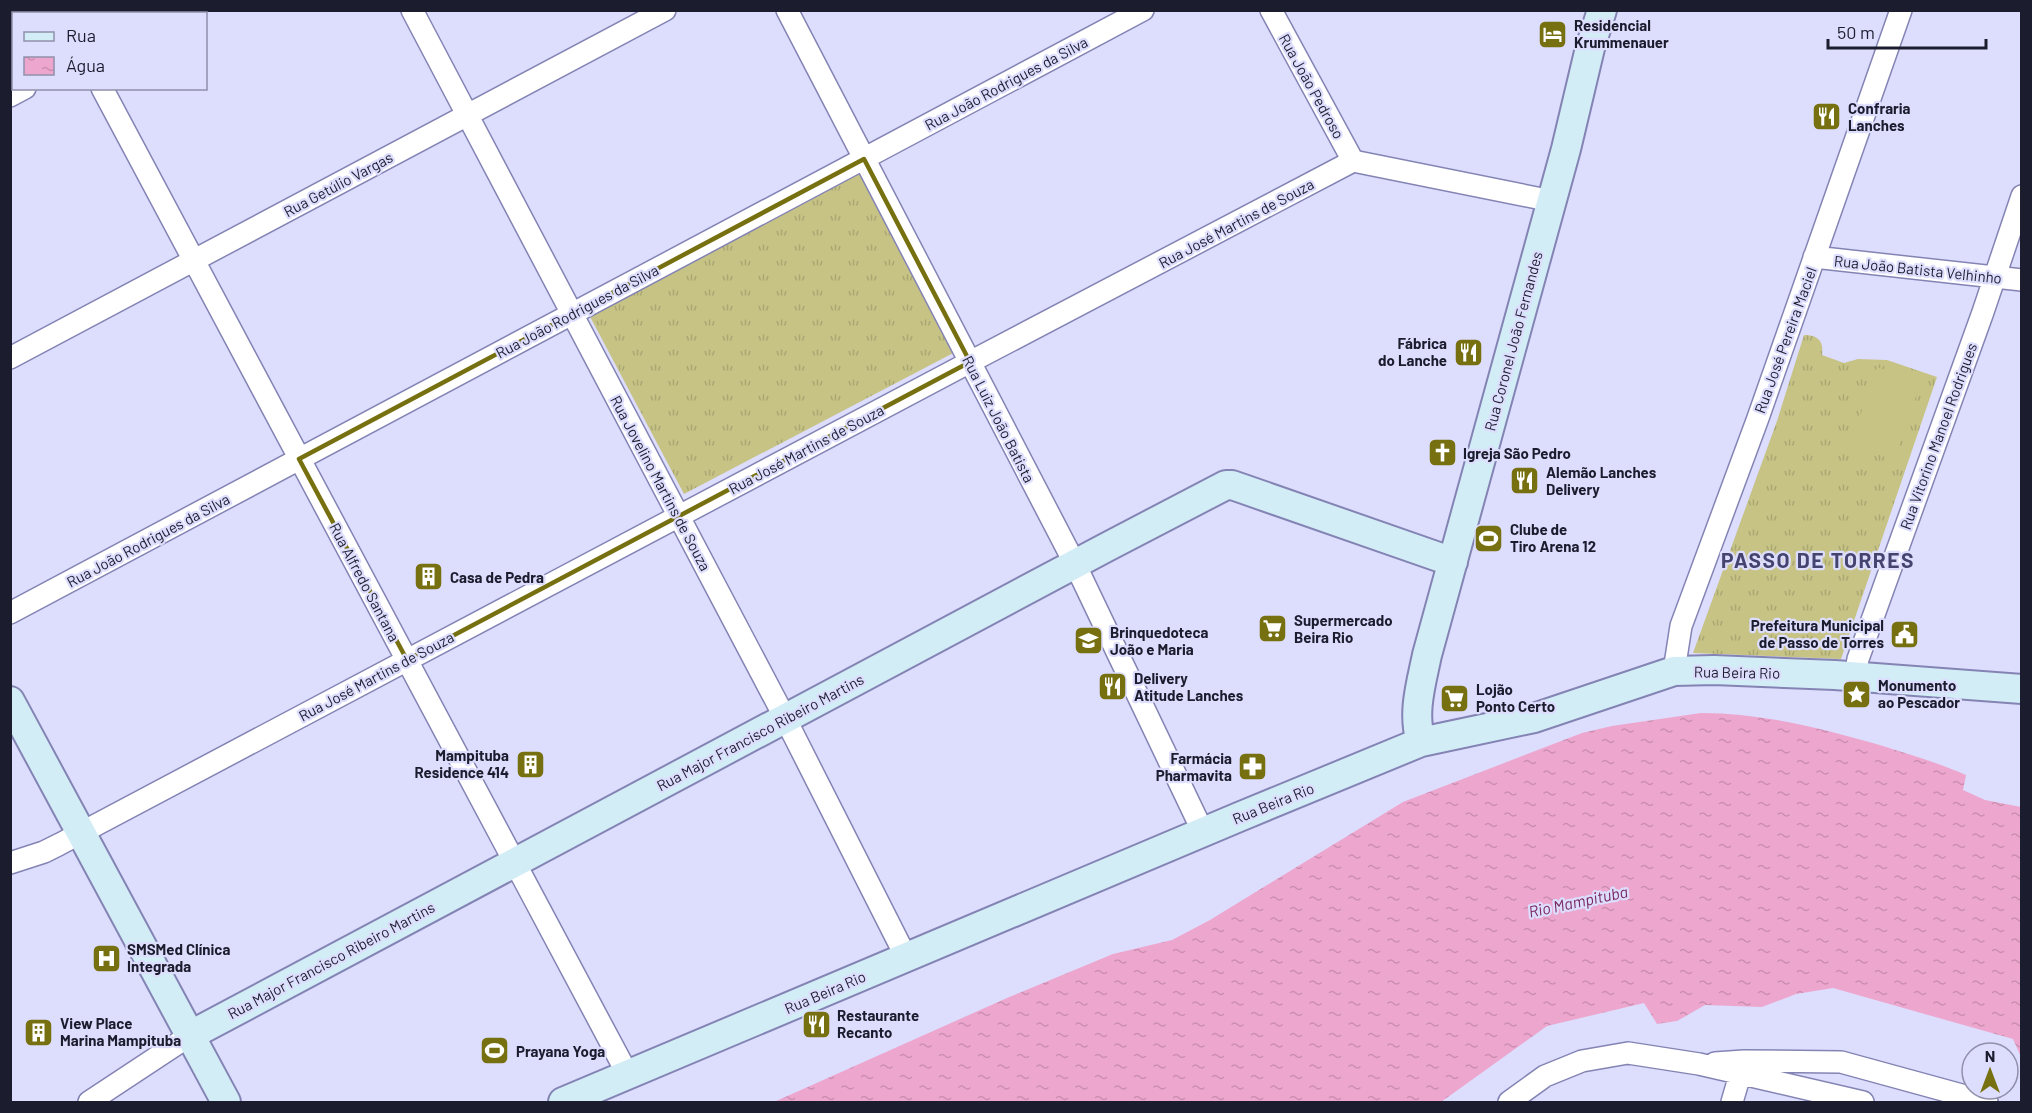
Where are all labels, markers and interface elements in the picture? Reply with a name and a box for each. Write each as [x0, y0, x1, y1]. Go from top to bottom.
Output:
legend [12, 12, 207, 90]
scale bar [1828, 12, 1986, 50]
place label: Residencial Krummenauer [1574, 16, 1669, 51]
hotel icon: Residencial Krummenauer [1537, 18, 1569, 50]
text: 50 m [1837, 21, 1875, 43]
text: Rua [66, 24, 96, 46]
street label: Rua João Pedroso [1276, 30, 1348, 142]
street label: Rua João Rodrigues da Silva [921, 32, 1091, 134]
text: Água [66, 54, 105, 76]
place label: Confraria Lanches [1848, 99, 1911, 134]
restaurant icon: Confraria Lanches [1811, 101, 1843, 133]
street label: Rua Getúlio Vargas [280, 148, 396, 220]
street label: Rua José Martins de Souza [1155, 174, 1317, 272]
street label: Rua Coronel João Fernandes [1480, 249, 1546, 433]
street label: Rua João Batista Velhinho [1833, 251, 2003, 287]
street label: Rua João Rodrigues da Silva [492, 260, 662, 362]
street label: Rua José Pereira Maciel [1750, 264, 1820, 416]
place label: Fábrica do Lanche [1378, 334, 1447, 369]
restaurant icon: Fábrica do Lanche [1452, 336, 1484, 368]
street label: Rua Vitorino Manoel Rodrigues [1896, 340, 1980, 532]
street label: Rua Luiz João Batista [959, 353, 1039, 485]
street label: Rua Jovelino Martins de Souza [607, 392, 715, 574]
street label: Rua José Martins de Souza [725, 400, 887, 498]
church icon: Igreja São Pedro [1426, 437, 1458, 469]
place label: Igreja São Pedro [1463, 444, 1571, 462]
place label: Alemão Lanches Delivery [1546, 463, 1657, 498]
restaurant icon: Alemão Lanches Delivery [1509, 465, 1541, 497]
street label: Rua João Rodrigues da Silva [63, 489, 233, 591]
street label: Rua Alfredo Santana [326, 520, 404, 644]
place label: Clube de Tiro Arena 12 [1510, 520, 1596, 555]
sports icon: Clube de Tiro Arena 12 [1473, 522, 1505, 554]
district label: PASSO DE TORRES [1721, 547, 1915, 572]
building icon: Casa de Pedra [413, 561, 445, 593]
place label: Casa de Pedra [450, 568, 544, 586]
place label: Supermercado Beira Rio [1294, 611, 1393, 646]
supermarket icon: Supermercado Beira Rio [1257, 613, 1289, 645]
place label: Prefeitura Municipal de Passo de Torres [1751, 616, 1884, 651]
public building icon: Prefeitura Municipal de Passo de Torres [1889, 618, 1921, 650]
place label: Brinquedoteca João e Maria [1110, 623, 1208, 658]
school or university icon: Brinquedoteca João e Maria [1073, 625, 1105, 657]
street label: Rua José Martins de Souza [295, 627, 457, 725]
street label: Rua Beira Rio [1694, 662, 1780, 682]
place label: Delivery Atitude Lanches [1134, 669, 1244, 704]
street label: Rua Major Francisco Ribeiro Martins [653, 670, 867, 794]
restaurant icon: Delivery Atitude Lanches [1097, 671, 1129, 703]
place label: Monumento ao Pescador [1878, 676, 1960, 711]
place icon: Monumento ao Pescador [1841, 678, 1873, 710]
place label: Lojão Ponto Certo [1476, 680, 1555, 715]
supermarket icon: Lojão Ponto Certo [1439, 682, 1471, 714]
place label: Mampituba Residence 414 [414, 746, 509, 781]
building icon: Mampituba Residence 414 [514, 748, 546, 780]
place label: Farmácia Pharmavita [1156, 749, 1232, 784]
pharmacy icon: Farmácia Pharmavita [1237, 751, 1269, 783]
street label: Rua Beira Rio [1230, 778, 1316, 828]
water label: Rio Mampituba [1527, 881, 1629, 921]
street label: Rua Major Francisco Ribeiro Martins [224, 898, 438, 1022]
place label: SMSMed Clínica Integrada [127, 940, 230, 975]
hospital icon: SMSMed Clínica Integrada [90, 942, 122, 974]
street label: Rua Beira Rio [782, 967, 868, 1017]
place label: Restaurante Recanto [837, 1006, 919, 1041]
restaurant icon: Restaurante Recanto [800, 1008, 832, 1040]
place label: View Place Marina Mampituba [60, 1014, 181, 1049]
building icon: View Place Marina Mampituba [23, 1016, 55, 1048]
sports icon: Prayana Yoga [479, 1035, 511, 1067]
north arrow [1960, 1041, 2020, 1101]
place label: Prayana Yoga [516, 1042, 605, 1060]
text: N [1985, 1046, 1995, 1065]

